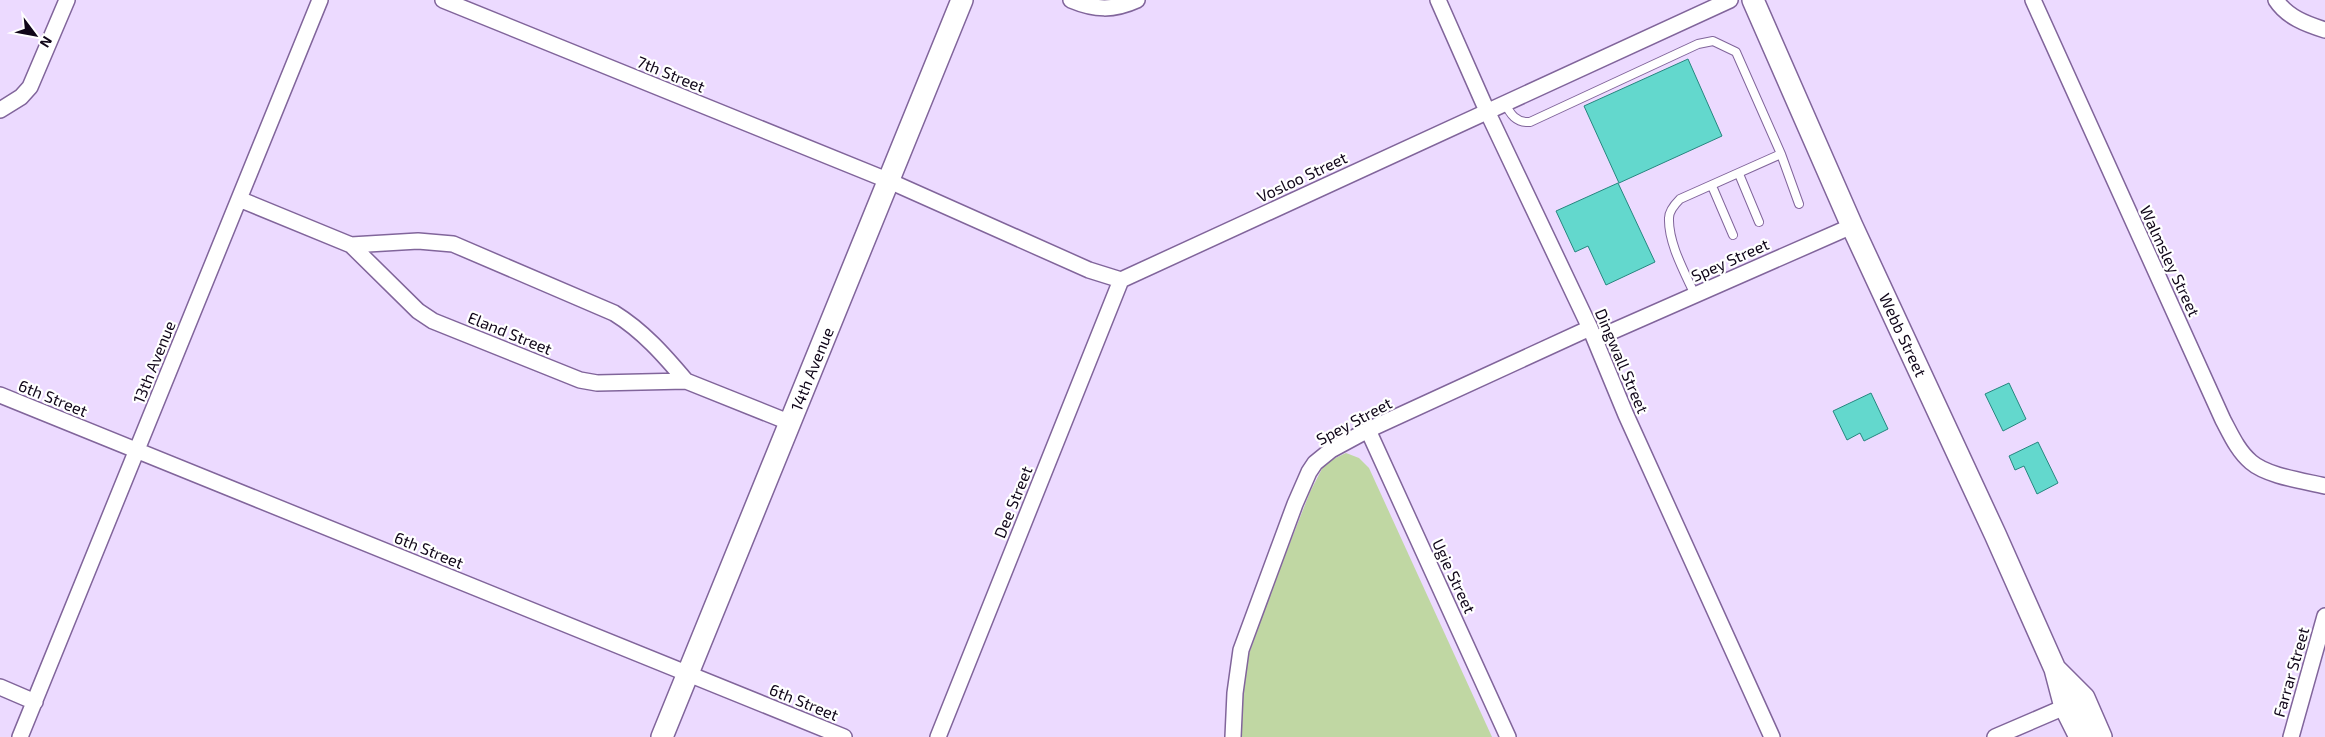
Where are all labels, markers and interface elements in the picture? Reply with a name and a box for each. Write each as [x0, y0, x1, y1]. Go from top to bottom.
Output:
north arrow [10, 10, 60, 60]
text: N [37, 33, 56, 51]
street label: 7th Street [634, 51, 708, 96]
street label: Vosloo Street [1254, 147, 1350, 206]
street label: Walmsley Street [2136, 202, 2204, 319]
street label: Spey Street [1688, 234, 1772, 285]
street label: Webb Street [1876, 290, 1931, 379]
street label: Dingwall Street [1592, 306, 1653, 416]
street label: Eland Street [465, 307, 555, 358]
street label: 13th Avenue [128, 318, 179, 406]
street label: 14th Avenue [786, 324, 837, 413]
street label: 6th Street [16, 375, 90, 420]
street label: Spey Street [1313, 393, 1395, 448]
street label: Dee Street [990, 463, 1036, 541]
street label: 6th Street [392, 527, 466, 572]
street label: Ugie Street [1429, 535, 1480, 616]
street label: Farrar Street [2269, 625, 2312, 719]
street label: 6th Street [767, 679, 841, 724]

